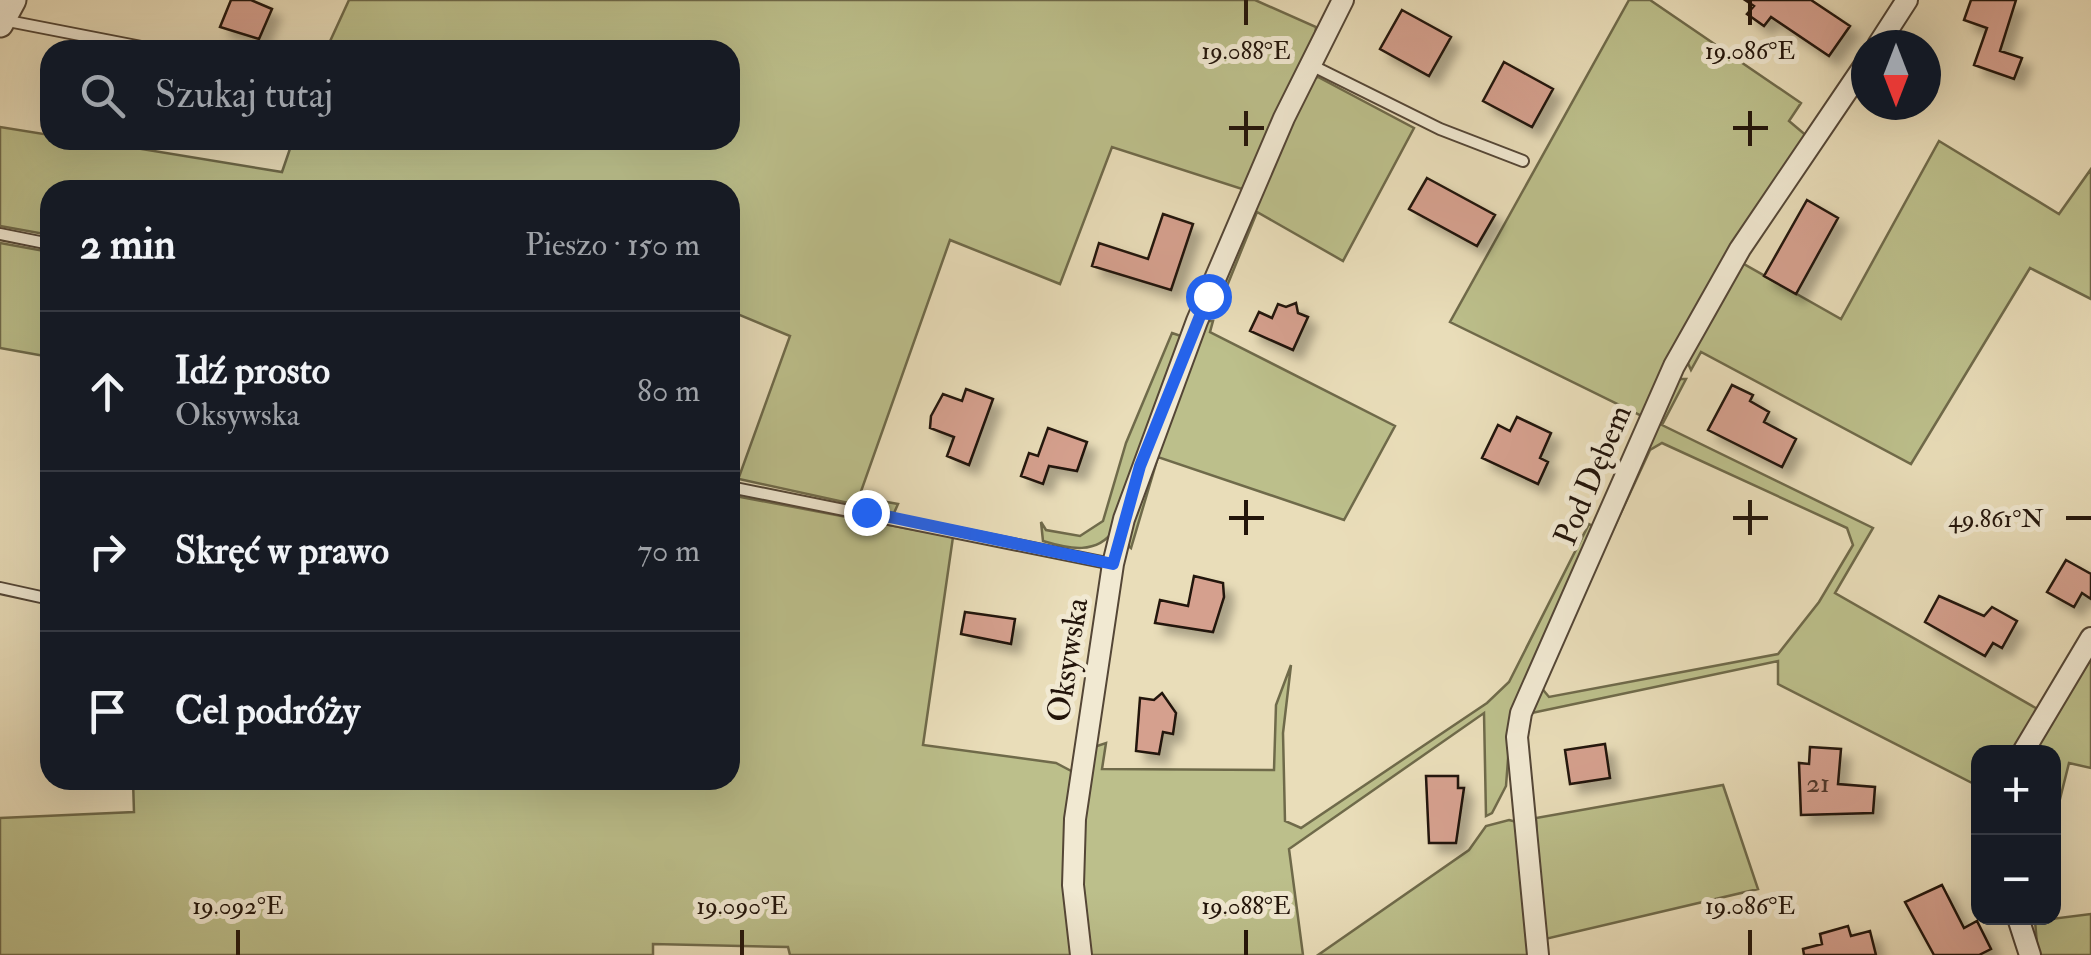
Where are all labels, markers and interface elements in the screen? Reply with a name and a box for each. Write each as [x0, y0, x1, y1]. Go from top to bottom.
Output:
north arrow [1851, 30, 1941, 120]
text: 19.088°E [1201, 36, 1291, 67]
text: 19.086°E [1705, 36, 1795, 67]
search box [40, 40, 740, 150]
icon: search [75, 68, 130, 123]
text: Szukaj tutaj [155, 71, 333, 119]
text: 2 min [80, 219, 176, 271]
text: Pieszo · 150 m [525, 225, 700, 265]
route start [1186, 274, 1232, 320]
text: Idź prosto [175, 347, 330, 395]
icon: ahead [80, 364, 135, 419]
text: 80 m [637, 371, 700, 411]
text: Oksywska [175, 395, 300, 435]
street label: Pod Dębem [1545, 398, 1641, 551]
route end [844, 490, 890, 536]
text: 49.861°N [1948, 504, 2044, 535]
icon: right [80, 524, 135, 579]
text: Skręć w prawo [175, 527, 389, 575]
text: 70 m [637, 531, 700, 571]
street label: Oksywska [1038, 594, 1098, 725]
icon: arrive [80, 684, 135, 739]
text: Cel podróży [175, 687, 360, 735]
map controls [1971, 745, 2061, 925]
button: + [1971, 745, 2061, 835]
house number: 21 [1806, 766, 1830, 801]
button: − [1971, 835, 2061, 925]
text: 19.092°E [192, 891, 284, 922]
text: 19.090°E [696, 891, 788, 922]
text: 19.088°E [1201, 891, 1291, 922]
text: 19.086°E [1705, 891, 1795, 922]

